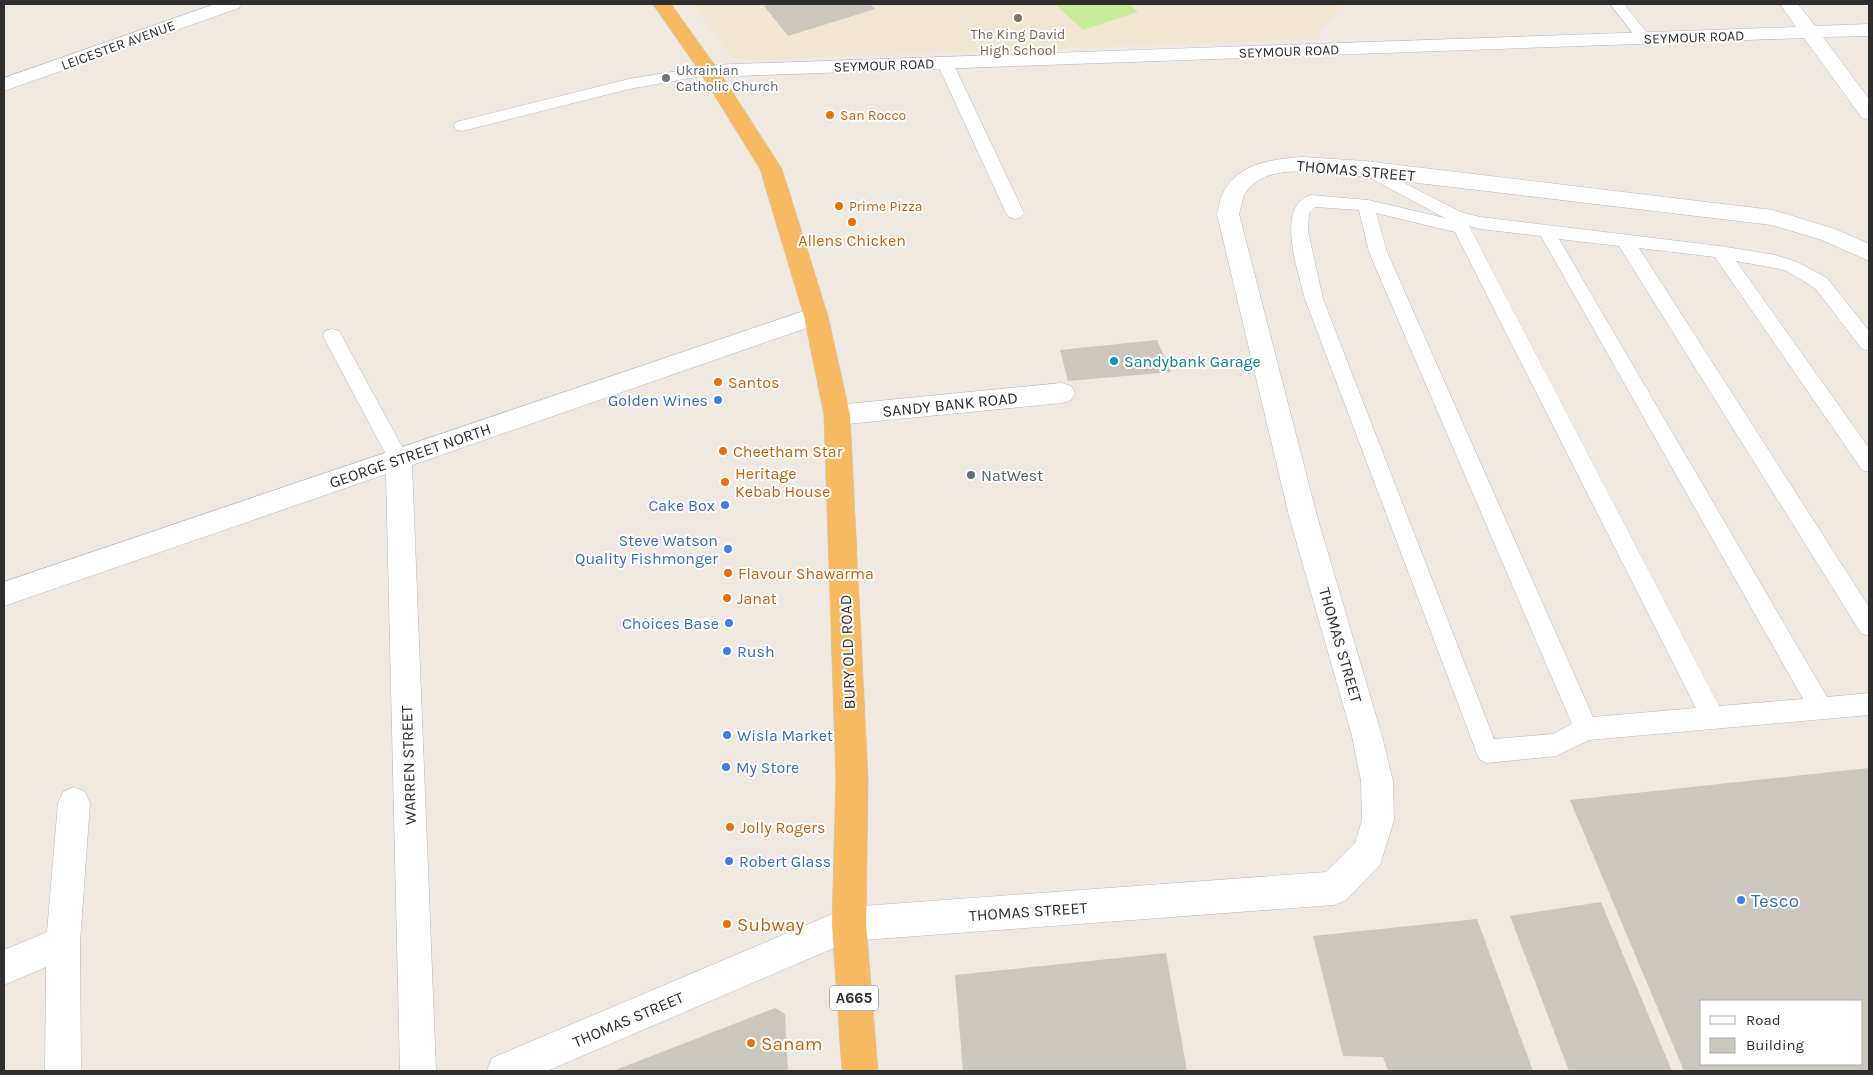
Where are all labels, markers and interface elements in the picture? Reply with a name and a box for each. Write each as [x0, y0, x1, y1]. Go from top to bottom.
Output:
marker: The King David High School [1012, 12, 1024, 24]
street label: LEICESTER AVENUE [59, 17, 177, 74]
place label: The King David High School [971, 26, 1065, 59]
street label: SEYMOUR ROAD [1643, 27, 1745, 48]
street label: SEYMOUR ROAD [1238, 41, 1340, 62]
street label: SEYMOUR ROAD [833, 55, 935, 76]
place label: Ukrainian Catholic Church [676, 62, 779, 95]
marker: Ukrainian Catholic Church [660, 72, 672, 84]
place label: San Rocco [840, 107, 906, 124]
marker: San Rocco [824, 109, 836, 121]
street label: THOMAS STREET [1296, 156, 1416, 185]
place label: Prime Pizza [849, 198, 923, 215]
marker: Prime Pizza [833, 200, 845, 212]
marker: Allens Chicken [846, 216, 858, 228]
place label: Allens Chicken [798, 231, 906, 250]
place label: Sandybank Garage [1124, 352, 1261, 371]
marker: Sandybank Garage [1108, 355, 1120, 367]
place label: Santos [728, 373, 779, 392]
marker: Santos [712, 376, 724, 388]
street label: SANDY BANK ROAD [881, 388, 1019, 421]
place label: Golden Wines [608, 391, 708, 410]
marker: Golden Wines [712, 394, 724, 406]
street label: GEORGE STREET NORTH [327, 419, 493, 492]
place label: Cheetham Star [733, 442, 843, 461]
marker: Cheetham Star [717, 445, 729, 457]
place label: Heritage Kebab House [735, 464, 830, 501]
place label: NatWest [981, 466, 1043, 485]
marker: NatWest [965, 469, 977, 481]
marker: Heritage Kebab House [719, 476, 731, 488]
place label: Cake Box [648, 496, 715, 515]
marker: Cake Box [719, 499, 731, 511]
place label: Steve Watson Quality Fishmonger [575, 531, 718, 568]
marker: Steve Watson Quality Fishmonger [722, 543, 734, 555]
place label: Flavour Shawarma [738, 564, 874, 583]
marker: Flavour Shawarma [722, 567, 734, 579]
street label: THOMAS STREET [1315, 585, 1366, 705]
place label: Janat [737, 589, 777, 608]
marker: Janat [721, 592, 733, 604]
street label: BURY OLD ROAD [836, 594, 859, 710]
place label: Choices Base [622, 614, 719, 633]
marker: Choices Base [723, 617, 735, 629]
place label: Rush [737, 642, 775, 661]
marker: Rush [721, 645, 733, 657]
street label: WARREN STREET [397, 705, 420, 825]
place label: Wisla Market [737, 726, 833, 745]
marker: Wisla Market [721, 729, 733, 741]
place label: My Store [736, 758, 799, 777]
marker: My Store [720, 761, 732, 773]
place label: Jolly Rogers [740, 818, 825, 837]
marker: Jolly Rogers [724, 821, 736, 833]
place label: Robert Glass [739, 852, 831, 871]
marker: Robert Glass [723, 855, 735, 867]
place label: Tesco [1751, 890, 1799, 912]
marker: Tesco [1735, 894, 1747, 906]
street label: THOMAS STREET [968, 898, 1088, 925]
place label: Subway [737, 914, 804, 936]
marker: Subway [721, 918, 733, 930]
road number: A665 [830, 986, 878, 1010]
street label: THOMAS STREET [570, 988, 687, 1051]
legend [1700, 1000, 1863, 1065]
text: Road [1746, 1011, 1781, 1029]
place label: Sanam [761, 1033, 823, 1055]
text: Building [1746, 1036, 1804, 1054]
marker: Sanam [745, 1037, 757, 1049]

